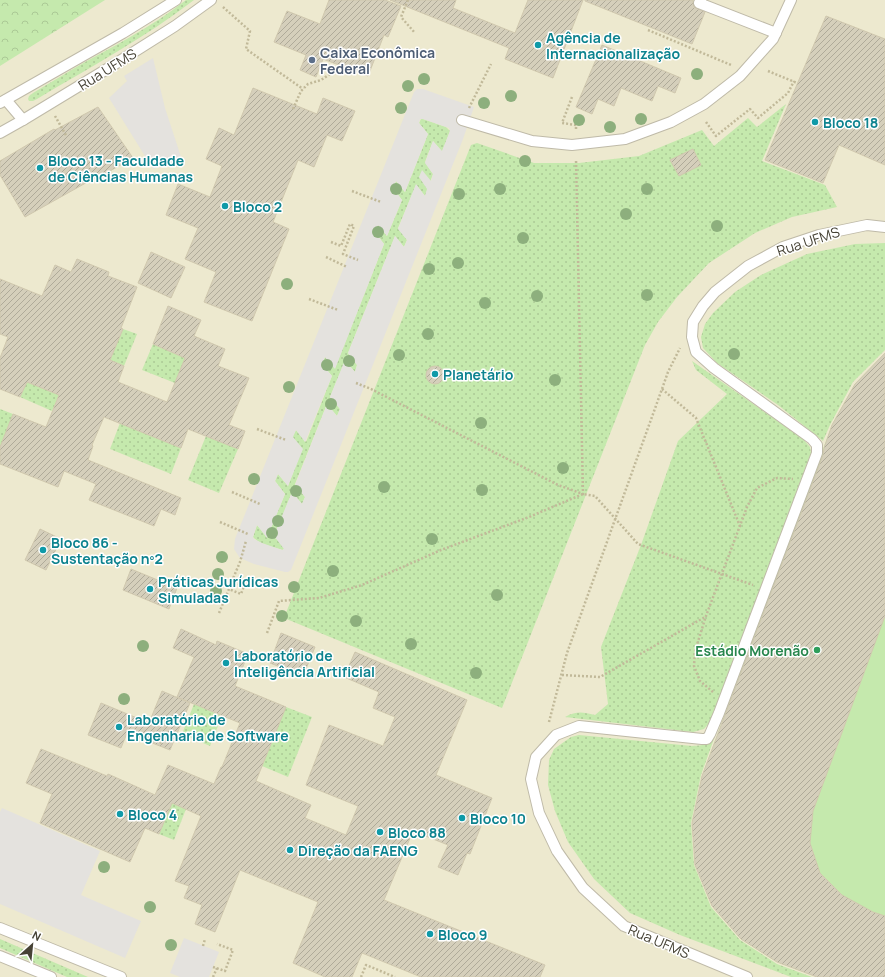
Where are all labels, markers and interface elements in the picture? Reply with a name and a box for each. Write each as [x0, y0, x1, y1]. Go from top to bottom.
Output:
place label: Agência de Internacionalização [546, 28, 680, 63]
marker: Agência de Internacionalização [533, 40, 543, 50]
place label: Caixa Econômica Federal [320, 43, 435, 78]
street label: Rua UFMS [74, 44, 140, 94]
marker: Caixa Econômica Federal [307, 55, 317, 65]
place label: Bloco 18 [823, 113, 878, 132]
marker: Bloco 18 [810, 117, 820, 127]
place label: Bloco 13 - Faculdade de Ciências Humanas [48, 151, 194, 186]
marker: Bloco 13 - Faculdade de Ciências Humanas [35, 163, 45, 173]
place label: Bloco 2 [233, 197, 282, 216]
marker: Bloco 2 [220, 201, 230, 211]
street label: Rua UFMS [774, 222, 842, 260]
place label: Planetário [443, 365, 514, 384]
marker: Planetário [430, 369, 440, 379]
place label: Bloco 86 - Sustentação nº2 [51, 533, 163, 568]
marker: Bloco 86 - Sustentação nº2 [38, 545, 48, 555]
place label: Práticas Jurídicas Simuladas [158, 572, 279, 607]
marker: Práticas Jurídicas Simuladas [145, 584, 155, 594]
place label: Estádio Morenão [695, 641, 809, 660]
marker: Estádio Morenão [812, 645, 822, 655]
place label: Laboratório de Inteligência Artificial [234, 646, 375, 681]
marker: Laboratório de Inteligência Artificial [221, 658, 231, 668]
place label: Laboratório de Engenharia de Software [127, 710, 289, 745]
marker: Laboratório de Engenharia de Software [114, 722, 124, 732]
place label: Bloco 4 [128, 805, 177, 824]
marker: Bloco 4 [115, 809, 125, 819]
place label: Bloco 10 [470, 809, 526, 828]
marker: Bloco 10 [457, 813, 467, 823]
place label: Bloco 88 [388, 823, 446, 842]
marker: Bloco 88 [375, 827, 385, 837]
place label: Direção da FAENG [298, 841, 418, 860]
marker: Direção da FAENG [285, 845, 295, 855]
street label: Rua UFMS [625, 920, 693, 963]
north arrow [12, 925, 52, 965]
place label: Bloco 9 [438, 925, 487, 944]
text: N [30, 927, 44, 944]
marker: Bloco 9 [425, 929, 435, 939]

